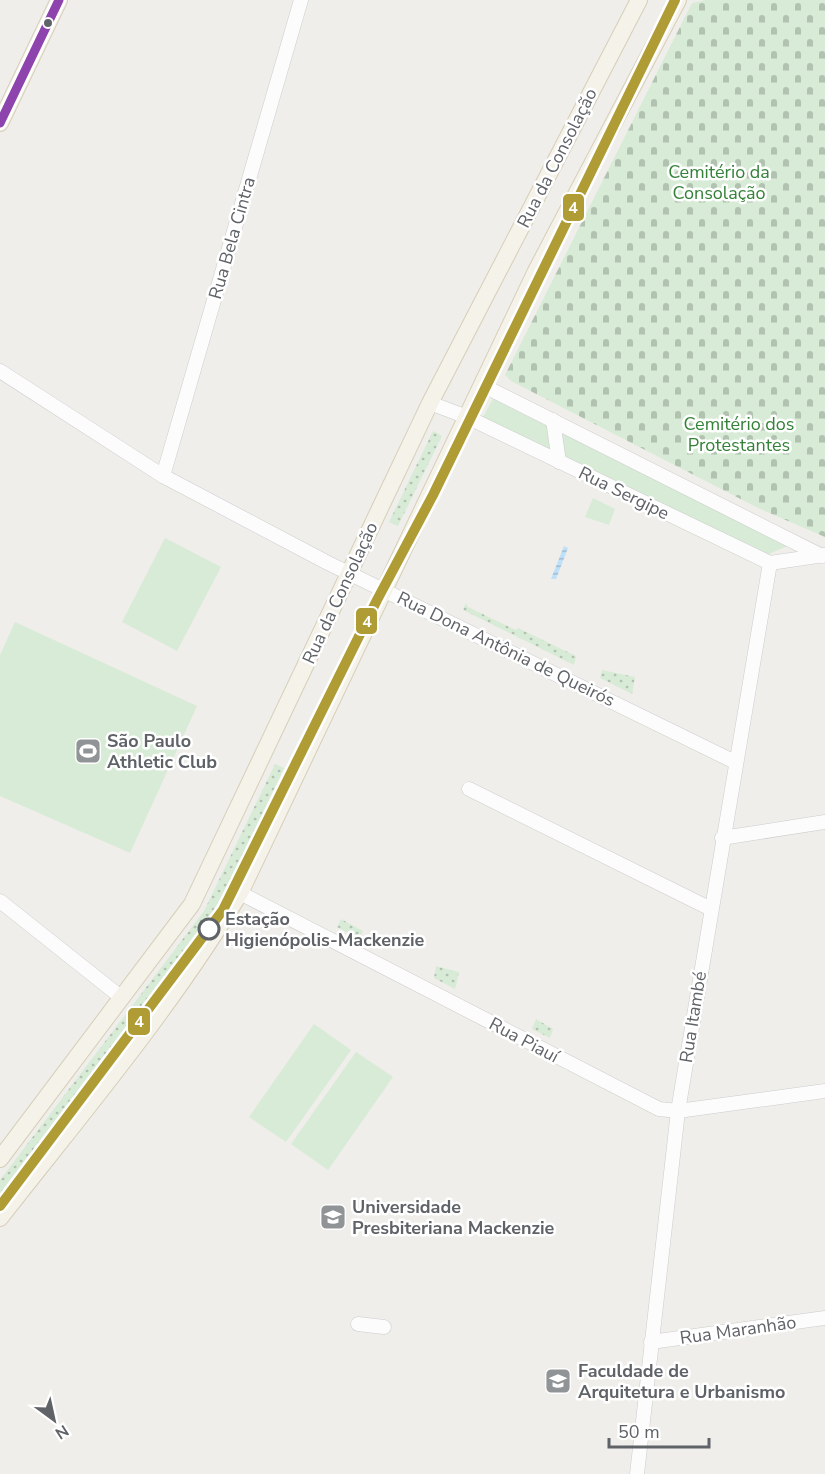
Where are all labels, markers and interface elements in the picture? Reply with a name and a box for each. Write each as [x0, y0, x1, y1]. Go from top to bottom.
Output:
unlabelled marker [42, 17, 54, 29]
street label: Rua da Consolação [511, 84, 603, 232]
park label: Cemitério da Consolação [668, 160, 770, 205]
street label: Rua Bela Cintra [203, 174, 261, 302]
line badge: 4 [562, 193, 585, 222]
text: 4 [568, 197, 578, 219]
park label: Cemitério dos Protestantes [684, 412, 794, 457]
street label: Rua Sergipe [575, 461, 673, 525]
street label: Rua da Consolação [297, 518, 383, 668]
street label: Rua Dona Antônia de Queirós [393, 586, 619, 712]
line badge: 4 [355, 607, 378, 635]
text: 4 [362, 611, 372, 633]
place label: São Paulo Athletic Club [107, 729, 217, 774]
sports icon: São Paulo Athletic Club [73, 736, 103, 766]
place label: Estação Higienópolis-Mackenzie [225, 907, 425, 952]
marker: Estação Higienópolis-Mackenzie [198, 918, 220, 940]
street label: Rua Itambé [674, 970, 712, 1064]
line badge: 4 [127, 1007, 151, 1036]
text: 4 [134, 1011, 144, 1033]
street label: Rua Piauí [485, 1012, 564, 1069]
place label: Universidade Presbiteriana Mackenzie [352, 1195, 555, 1240]
school or university icon: Universidade Presbiteriana Mackenzie [318, 1202, 348, 1232]
street label: Rua Maranhão [678, 1310, 798, 1350]
place label: Faculdade de Arquitetura e Urbanismo [578, 1359, 785, 1404]
school or university icon: Faculdade de Arquitetura e Urbanismo [543, 1366, 573, 1396]
north arrow [24, 1390, 84, 1450]
scale bar [609, 1411, 710, 1449]
text: N [51, 1419, 73, 1444]
text: 50 m [618, 1420, 660, 1444]

